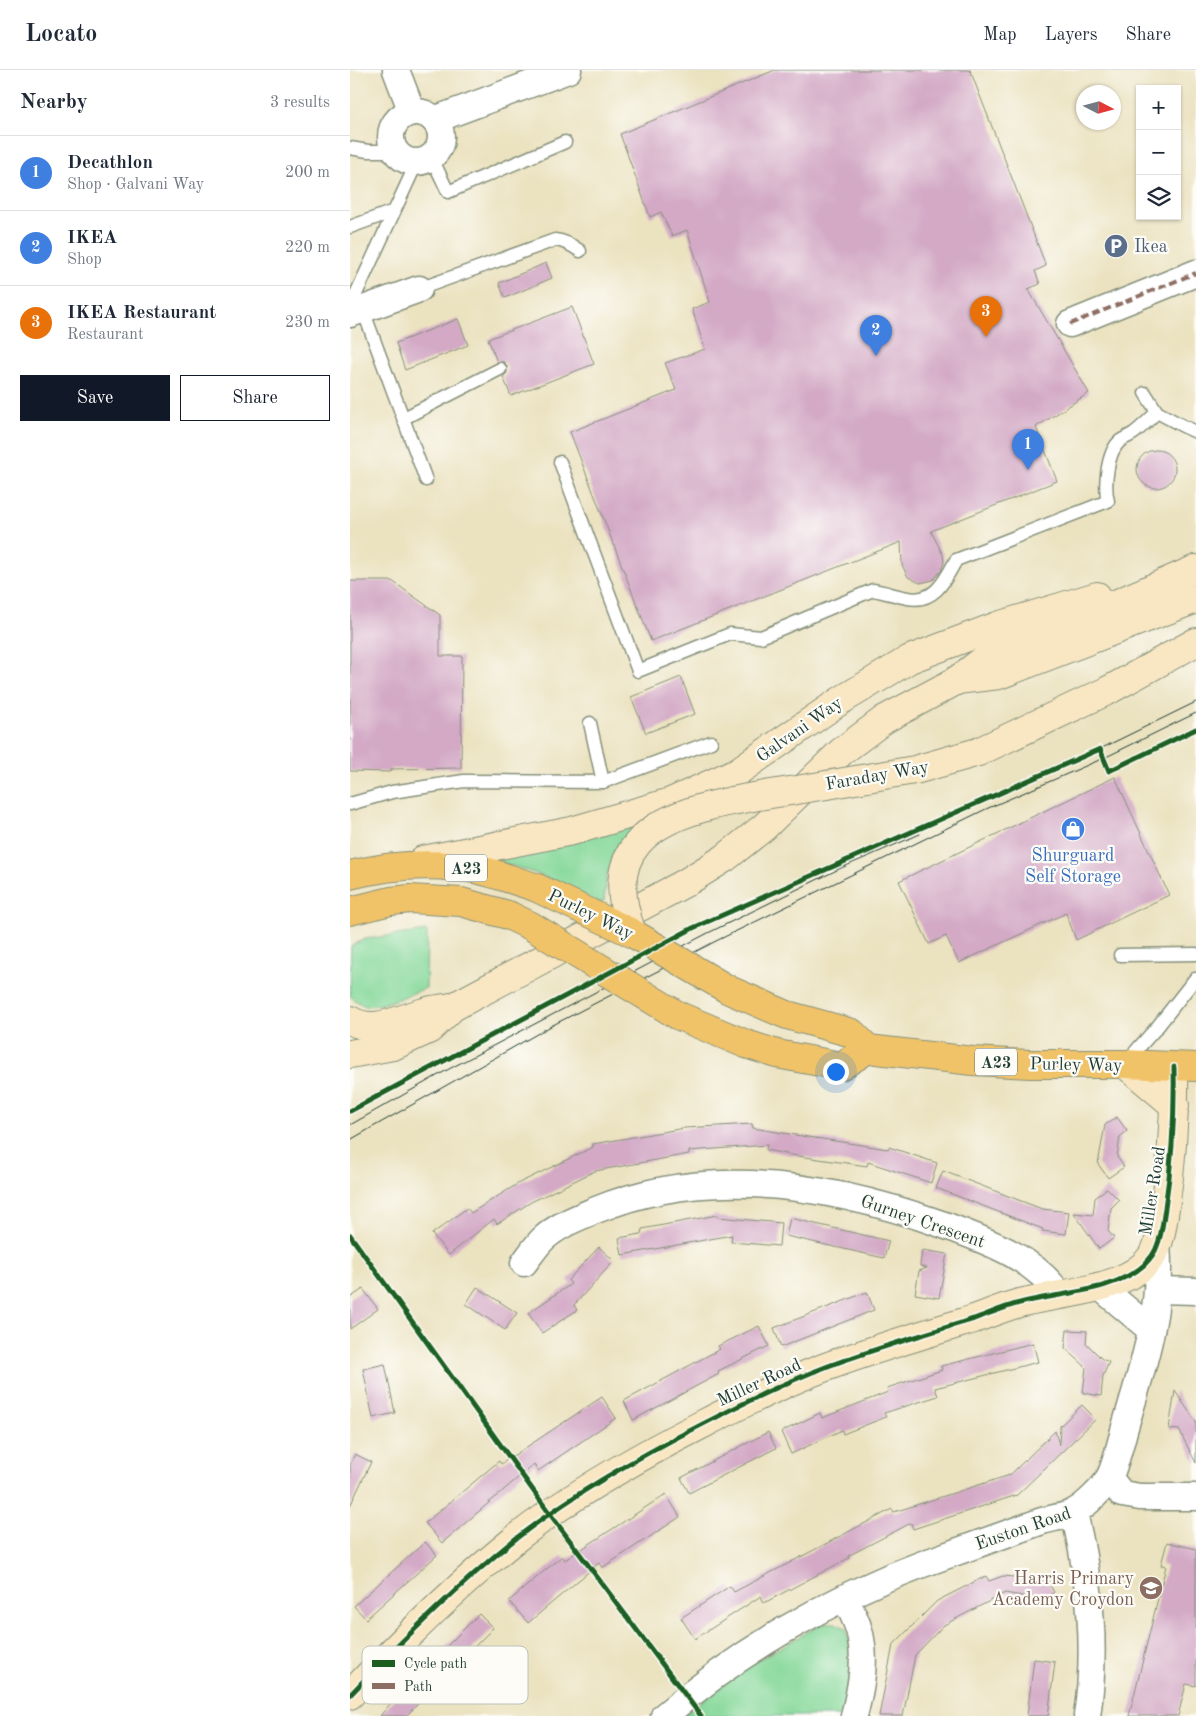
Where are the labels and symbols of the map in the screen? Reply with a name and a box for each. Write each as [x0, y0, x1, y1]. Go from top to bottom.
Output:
north arrow [1076, 85, 1121, 130]
parking icon: Ikea [1103, 233, 1129, 259]
place label: Ikea [1134, 238, 1168, 256]
pin: 3 [970, 296, 1002, 337]
pin: 2 [860, 315, 892, 356]
pin: 1 [1012, 429, 1044, 470]
street label: Galvani Way [753, 693, 846, 766]
street label: Faraday Way [824, 758, 931, 794]
shop icon: Shurguard Self Storage [1060, 816, 1086, 842]
place label: Shurguard Self Storage [1025, 847, 1121, 886]
road number: A23 [445, 854, 487, 881]
street label: Purley Way [545, 886, 637, 944]
road number: A23 [975, 1049, 1017, 1076]
street label: Purley Way [1029, 1055, 1123, 1075]
your location [823, 1059, 849, 1085]
street label: Miller Road [1137, 1145, 1169, 1237]
street label: Gurney Crescent [858, 1192, 987, 1252]
street label: Miller Road [715, 1356, 804, 1410]
street label: Euston Road [973, 1504, 1074, 1554]
place label: Harris Primary Academy Croydon [992, 1570, 1134, 1609]
school or university icon: Harris Primary Academy Croydon [1138, 1575, 1164, 1601]
legend [362, 1646, 528, 1704]
text: Cycle path [404, 1657, 467, 1671]
text: Path [404, 1680, 433, 1694]

